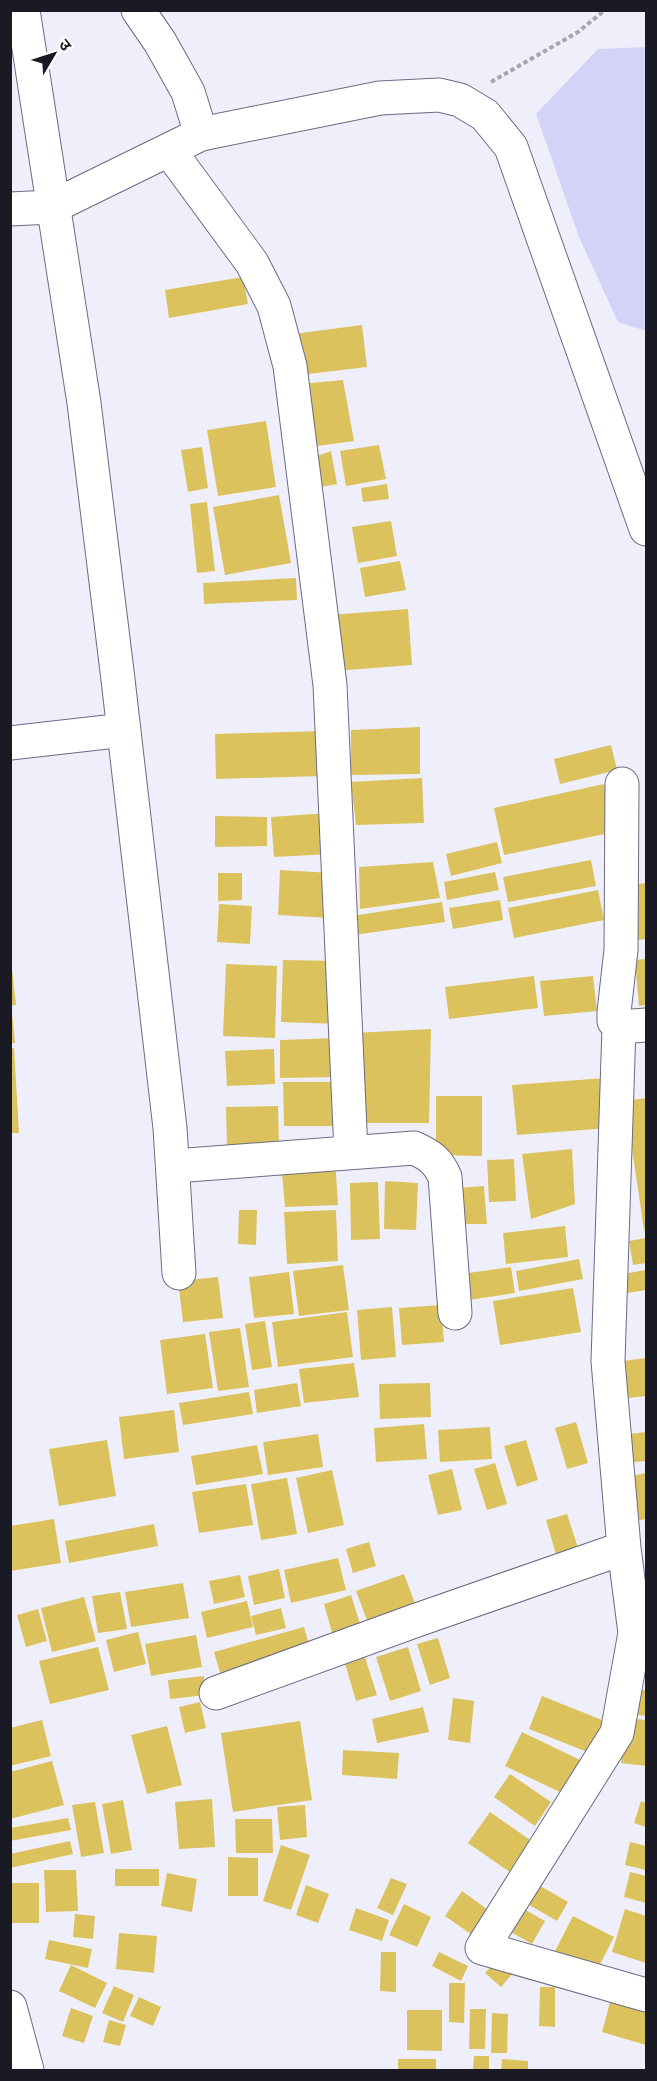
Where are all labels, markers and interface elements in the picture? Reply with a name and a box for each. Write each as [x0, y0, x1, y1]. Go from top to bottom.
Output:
north arrow [24, 24, 84, 84]
text: उ [56, 35, 77, 54]

